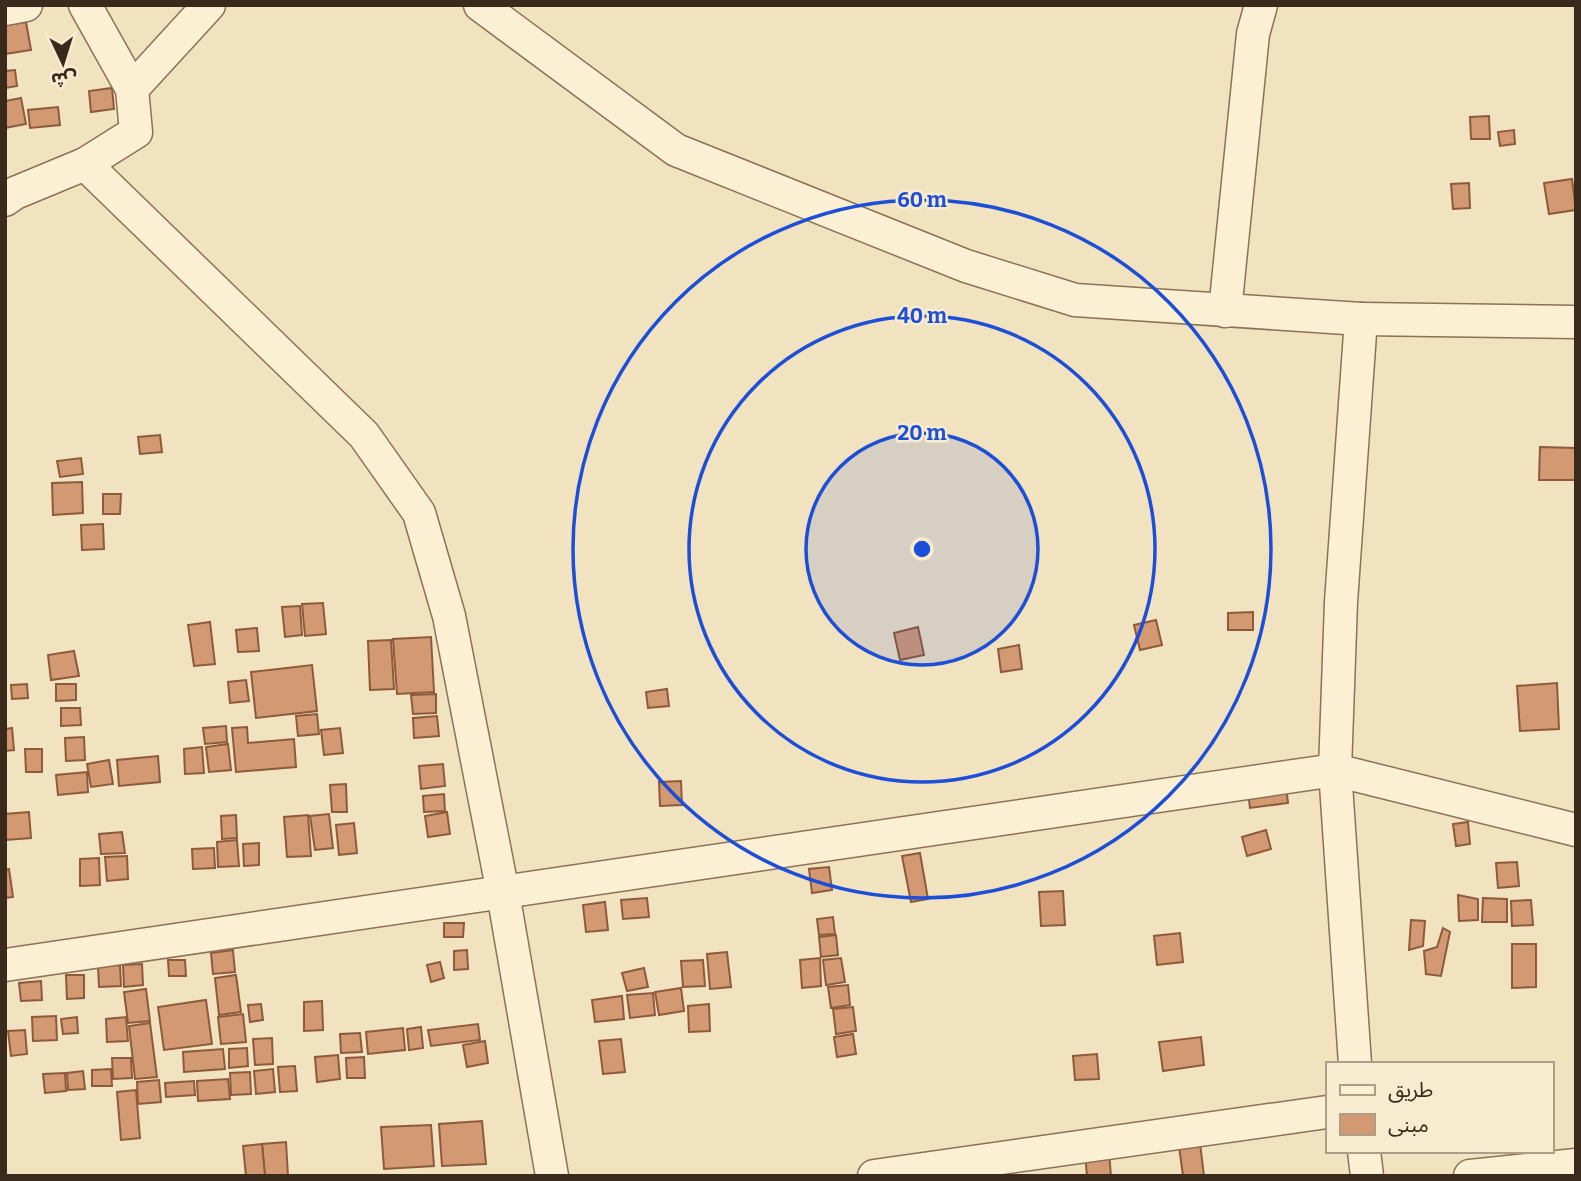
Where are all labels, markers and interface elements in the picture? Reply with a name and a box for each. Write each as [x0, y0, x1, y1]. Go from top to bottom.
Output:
north arrow [28, 28, 98, 98]
text: ش [50, 67, 78, 92]
text: 60 m [897, 187, 947, 213]
text: 40 m [897, 303, 947, 329]
text: 20 m [898, 420, 946, 446]
centre of rings [910, 537, 934, 561]
legend [1326, 1062, 1553, 1153]
text: طريق [1388, 1077, 1433, 1103]
text: مبنى [1388, 1112, 1429, 1138]

